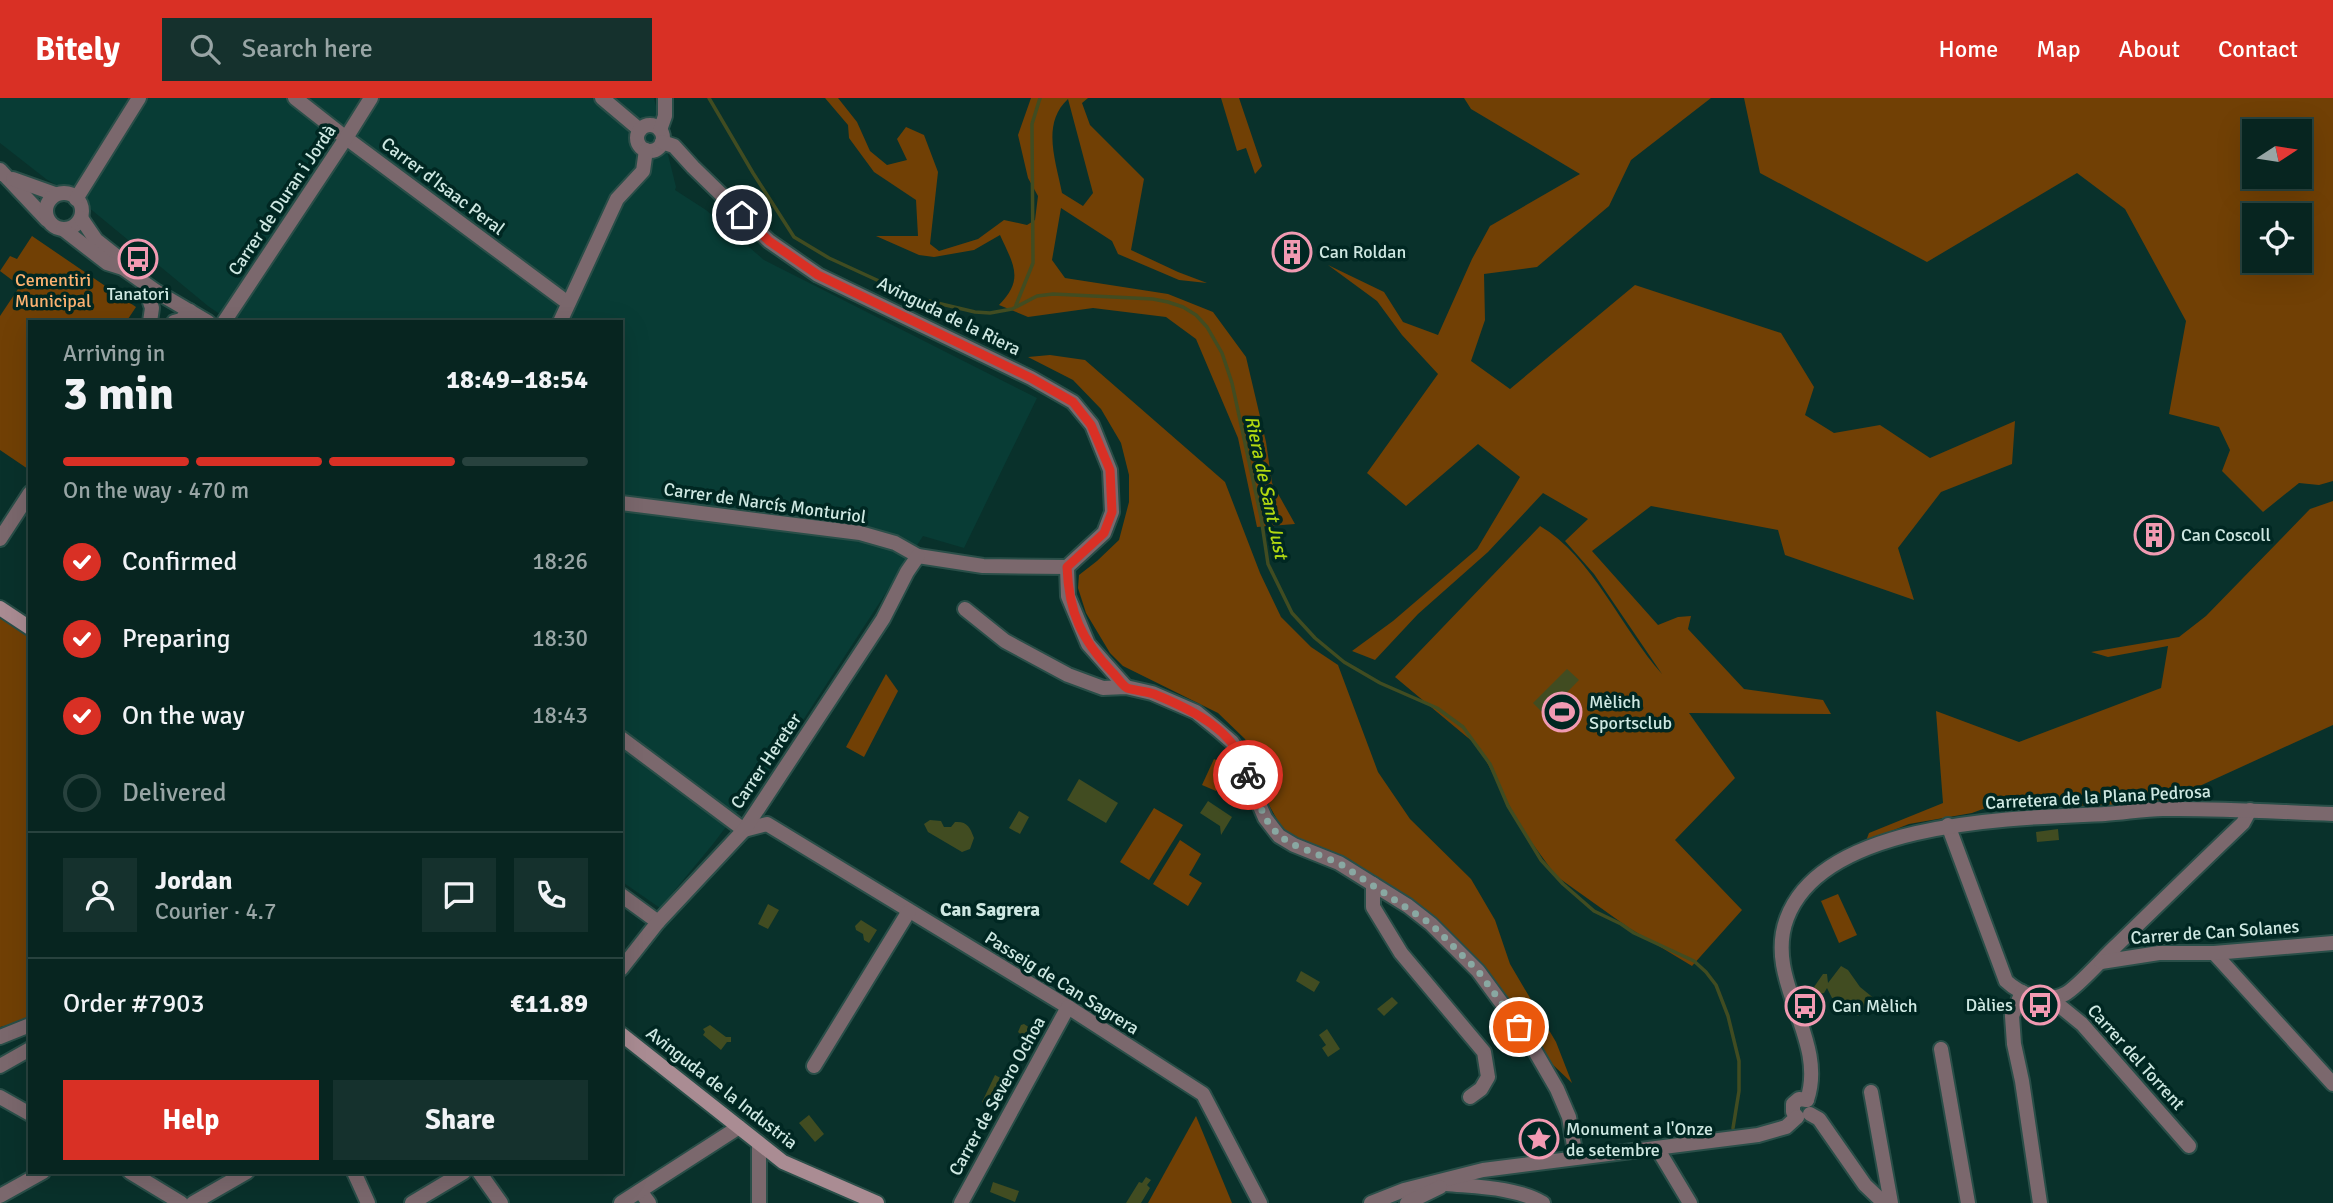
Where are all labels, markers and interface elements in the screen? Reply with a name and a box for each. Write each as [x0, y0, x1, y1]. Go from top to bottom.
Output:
search box [162, 18, 652, 81]
text: Bitely [35, 29, 120, 70]
icon: search [186, 30, 224, 68]
text: Search here [242, 33, 373, 65]
text: Home [1938, 34, 1998, 64]
text: Map [2036, 34, 2081, 64]
text: About [2119, 34, 2180, 64]
text: Contact [2218, 34, 2298, 64]
north arrow [2242, 119, 2312, 189]
map controls [2242, 119, 2312, 273]
street label: Carrer de Duran i Jordà [223, 120, 341, 280]
street label: Carrer d'Isaac Peral [377, 132, 509, 240]
pin [712, 185, 772, 245]
icon: home [723, 196, 761, 234]
button: locate [2242, 203, 2312, 273]
building icon: Can Roldan [1271, 231, 1313, 273]
bus stop icon: Tanatori [117, 238, 159, 280]
place label: Can Roldan [1319, 241, 1406, 263]
park label: Cementiri Municipal [15, 269, 91, 312]
street label: Avinguda de la Riera [874, 272, 1024, 360]
place label: Tanatori [107, 283, 169, 305]
text: Arriving in [63, 339, 165, 368]
text: 18:49–18:54 [446, 364, 588, 396]
text: 3 min [63, 366, 174, 422]
water label: Riera de Sant Just [1239, 413, 1293, 563]
text: On the way · 470 m [63, 476, 249, 505]
street label: Carrer de Narcís Monturiol [662, 478, 868, 528]
building icon: Can Coscoll [2133, 514, 2175, 556]
place label: Can Coscoll [2181, 524, 2271, 546]
icon: check [63, 543, 101, 581]
text: Confirmed [122, 546, 237, 578]
text: 18:26 [532, 547, 588, 576]
icon: check [63, 620, 101, 658]
text: Preparing [122, 623, 230, 655]
text: 18:30 [532, 624, 588, 653]
sports icon: Mèlich Sportsclub [1541, 691, 1583, 733]
place label: Mèlich Sportsclub [1589, 691, 1672, 734]
icon: check [63, 697, 101, 735]
text: On the way [122, 700, 245, 732]
text: 18:43 [532, 701, 588, 730]
street label: Carrer Hereter [726, 709, 806, 813]
courier [1213, 740, 1283, 810]
icon: bike [1229, 756, 1267, 794]
text: Delivered [122, 777, 227, 809]
street label: Carretera de la Plana Pedrosa [1985, 780, 2211, 814]
button: person [63, 858, 137, 932]
button: chat [422, 858, 496, 932]
button: phone [514, 858, 588, 932]
text: Jordan [155, 865, 232, 897]
text: Courier · 4.7 [155, 897, 276, 926]
district label: Can Sagrera [940, 898, 1040, 922]
street label: Carrer de Can Solanes [2130, 915, 2300, 949]
street label: Passeig de Can Sagrera [981, 927, 1143, 1039]
bus stop icon: Dàlies [2019, 984, 2061, 1026]
bus stop icon: Can Mèlich [1784, 985, 1826, 1027]
text: Order #7903 [63, 988, 204, 1020]
text: €11.89 [510, 988, 588, 1020]
place label: Dàlies [1965, 994, 2013, 1016]
place label: Can Mèlich [1832, 995, 1918, 1017]
pin [1489, 997, 1549, 1057]
street label: Carrer del Torrent [2083, 1000, 2189, 1114]
icon: bag [1500, 1008, 1538, 1046]
street label: Carrer de Severo Ochoa [944, 1012, 1050, 1180]
street label: Avinguda de la Industria [642, 1022, 802, 1154]
button: Help [63, 1080, 319, 1160]
button: Share [333, 1080, 588, 1160]
place icon: Monument a l'Onze de setembre [1518, 1118, 1560, 1160]
place label: Monument a l'Onze de setembre [1566, 1118, 1713, 1161]

